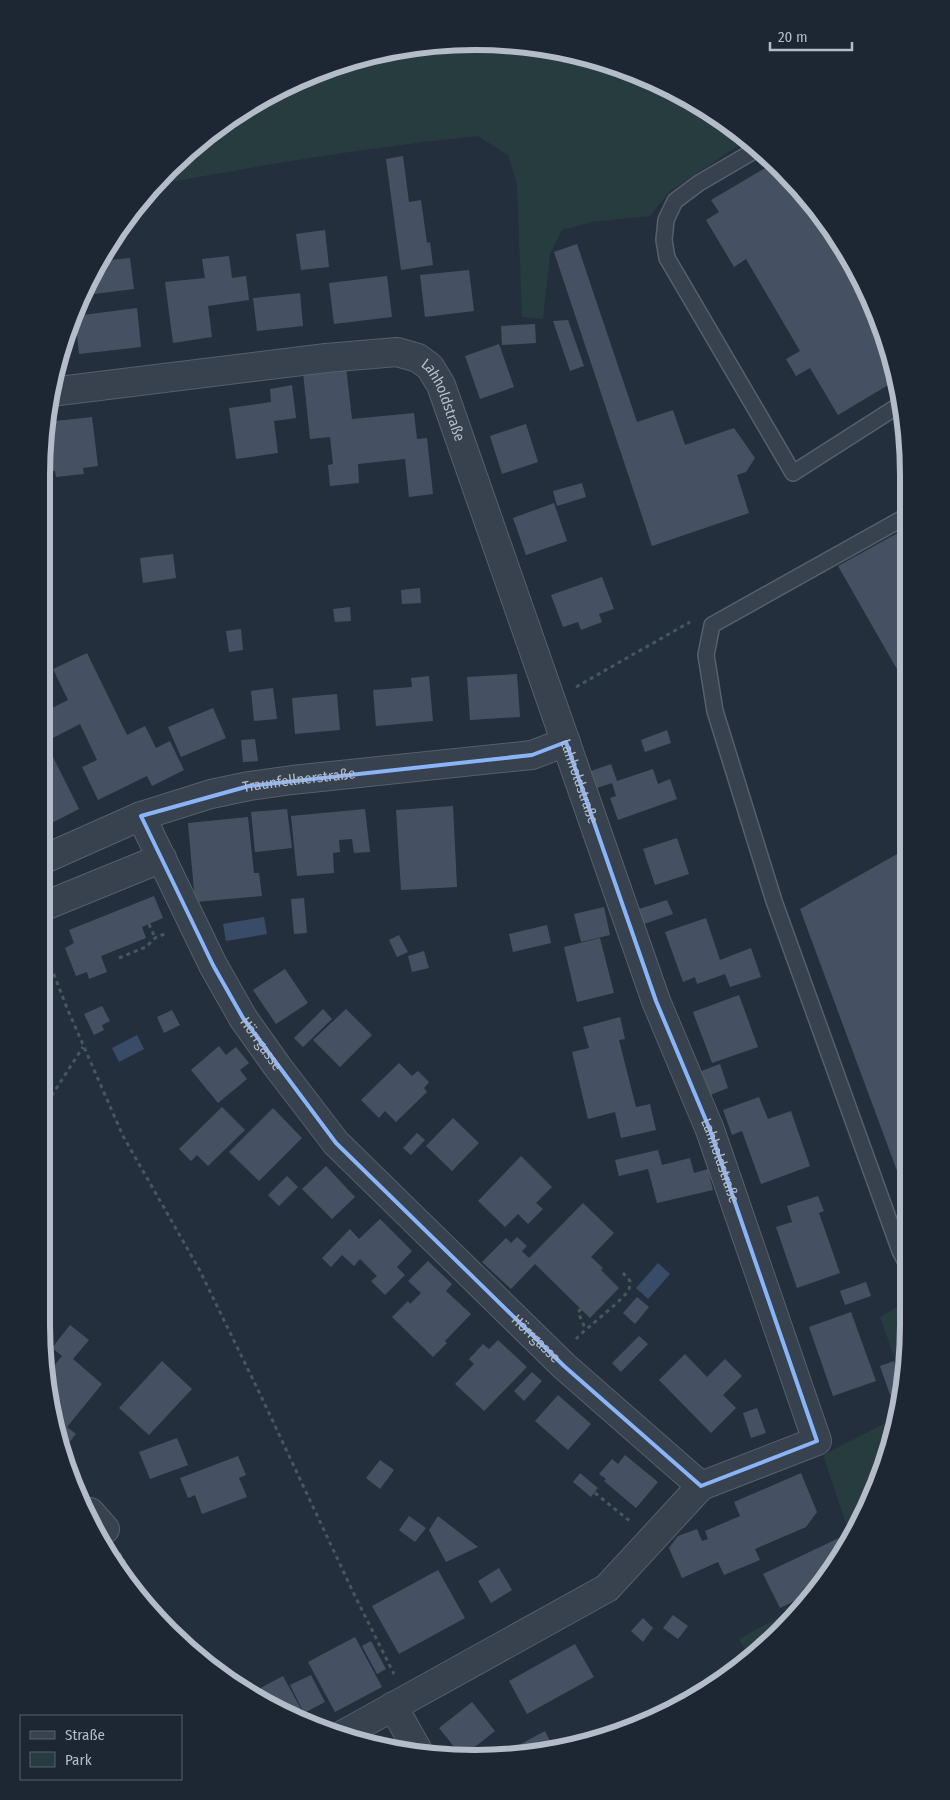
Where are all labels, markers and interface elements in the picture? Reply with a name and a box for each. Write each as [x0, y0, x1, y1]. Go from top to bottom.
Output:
scale bar [770, 20, 852, 52]
text: 20 m [778, 28, 808, 46]
street label: Lahholdstraße [418, 355, 469, 444]
street label: Lahholdstraße [556, 737, 602, 826]
street label: Traunfellnerstraße [241, 764, 356, 796]
street label: Hörrgasse [236, 1014, 286, 1074]
street label: Lahholdstraße [697, 1116, 743, 1205]
street label: Hörrgasse [508, 1311, 564, 1367]
legend [20, 1715, 182, 1780]
text: Straße [65, 1726, 105, 1744]
text: Park [65, 1751, 92, 1769]

